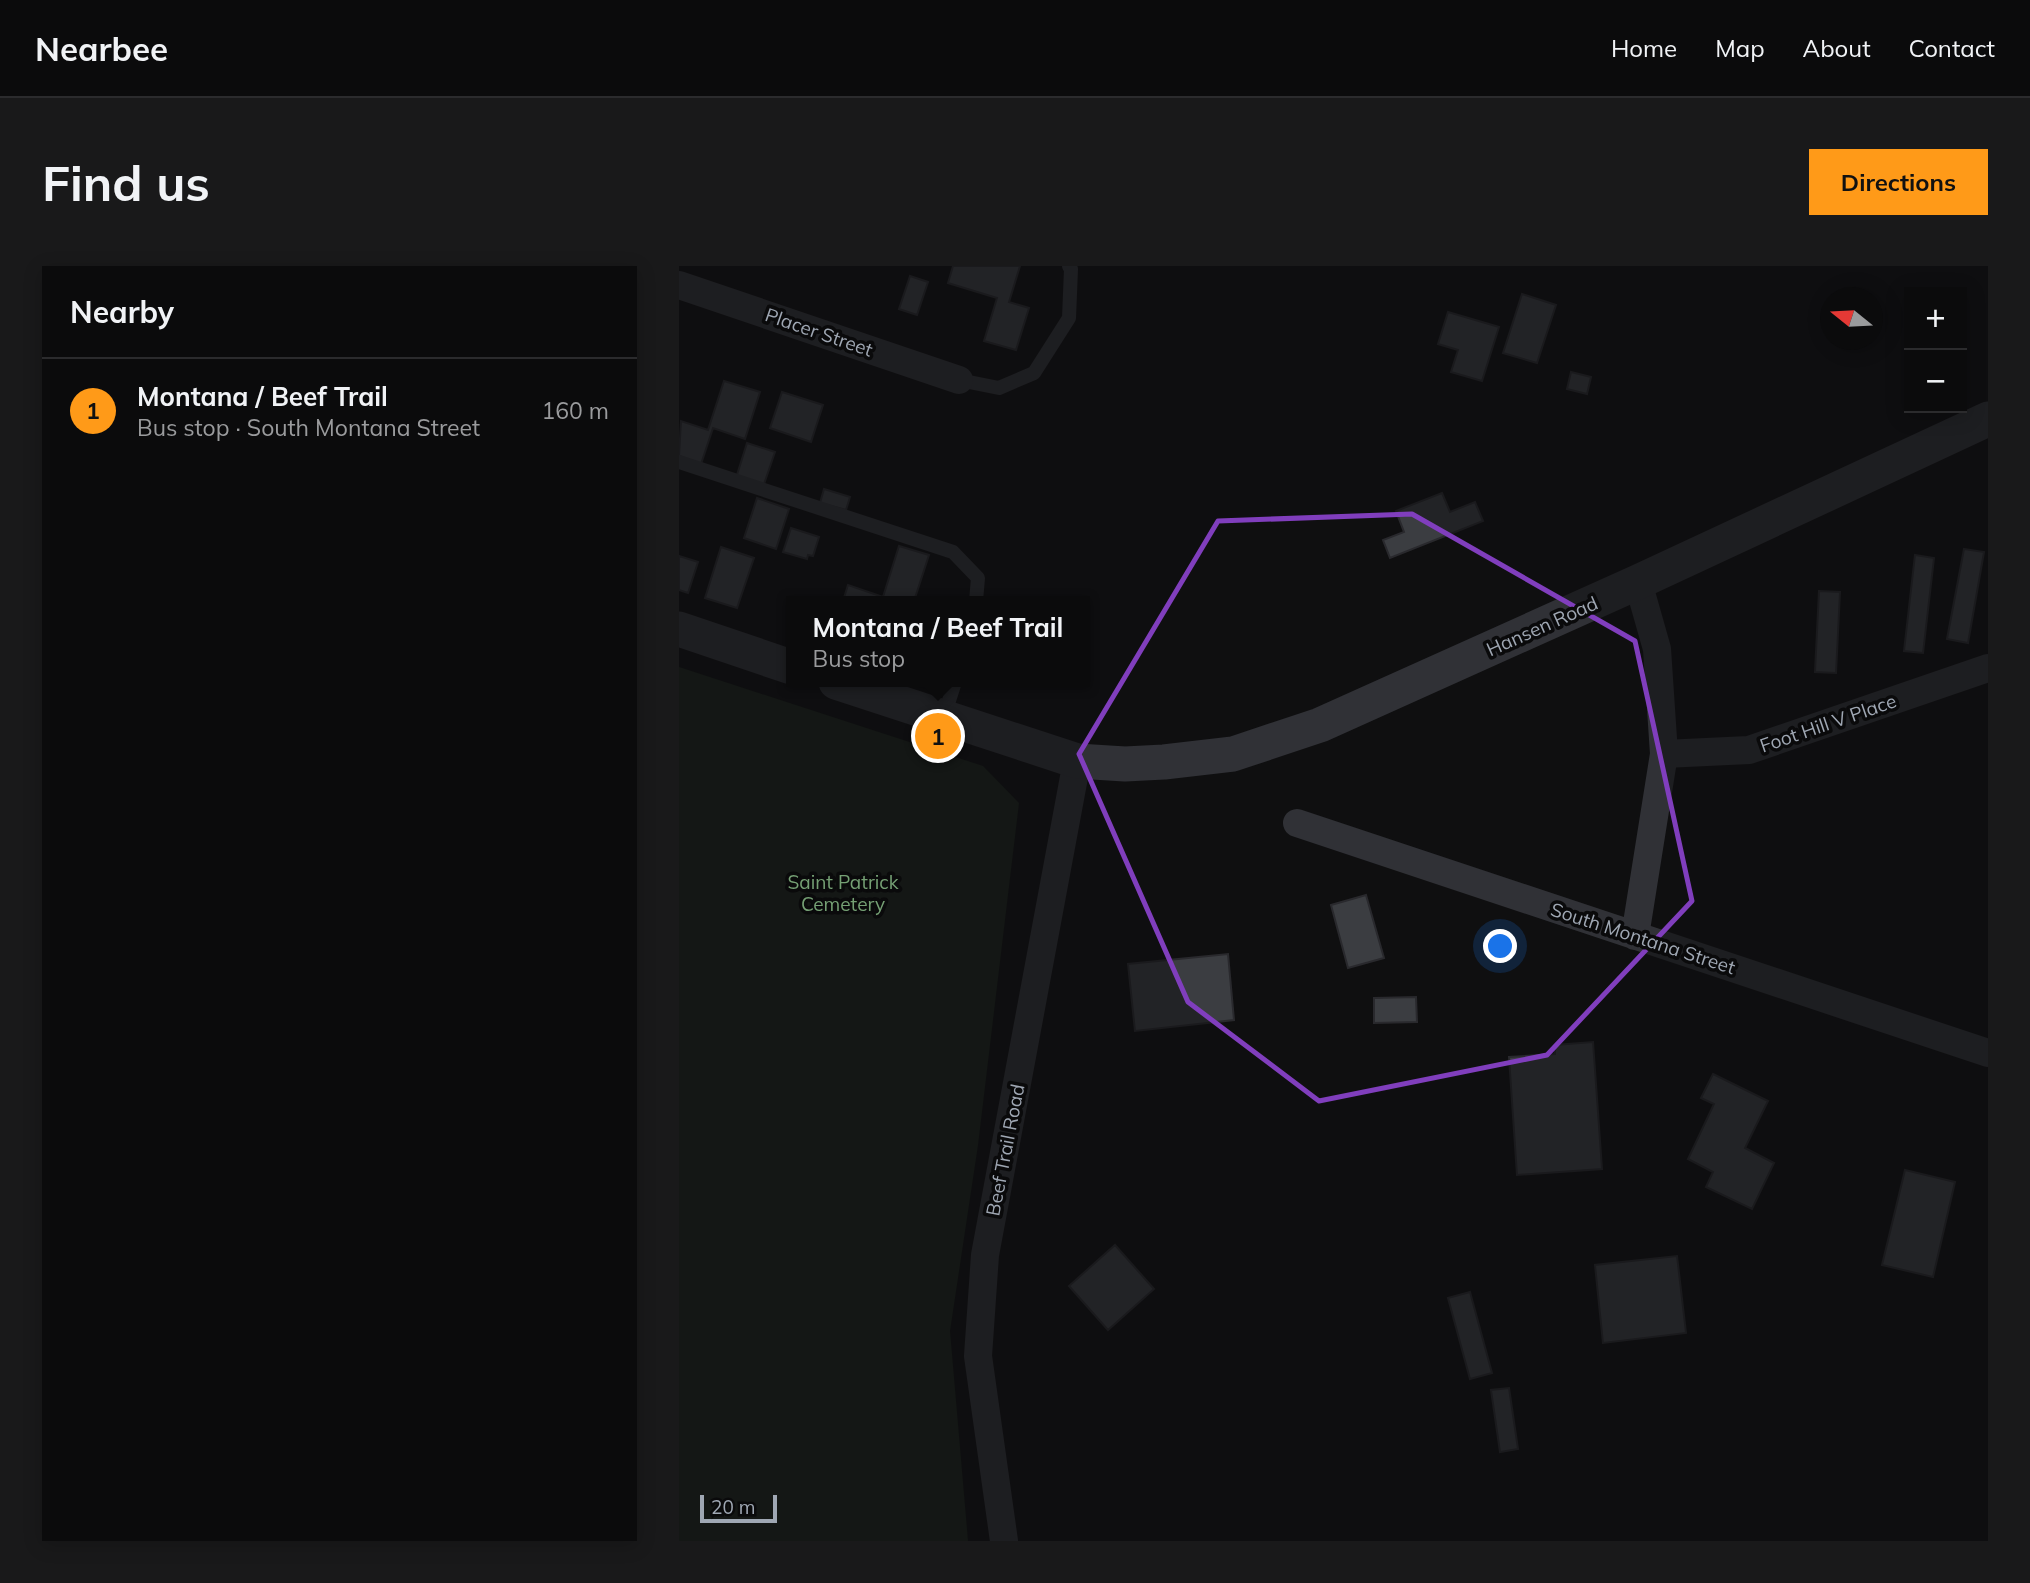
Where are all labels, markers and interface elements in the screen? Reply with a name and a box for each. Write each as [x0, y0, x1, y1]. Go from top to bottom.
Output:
text: Nearbee [35, 28, 168, 69]
text: Home [1611, 33, 1677, 63]
text: Map [1715, 33, 1765, 63]
text: About [1803, 33, 1871, 63]
text: Contact [1909, 33, 1995, 63]
button: Directions [1809, 149, 1988, 215]
text: Find us [42, 152, 210, 213]
north arrow [1820, 287, 1883, 350]
map controls [1904, 287, 1967, 413]
button: + [1904, 287, 1967, 350]
text: Nearby [70, 293, 174, 331]
street label: Placer Street [762, 302, 876, 362]
button: − [1904, 350, 1967, 413]
text: Montana / Beef Trail [137, 380, 388, 413]
text: 1 [86, 396, 100, 425]
text: 160 m [541, 396, 609, 425]
text: Bus stop · South Montana Street [137, 413, 480, 442]
street label: Hansen Road [1483, 591, 1601, 661]
popup [786, 596, 1090, 687]
text: Montana / Beef Trail [813, 611, 1063, 644]
text: Bus stop [813, 644, 905, 673]
street label: Foot Hill V Place [1757, 688, 1899, 758]
pin: 1 [915, 710, 961, 762]
park label: Saint Patrick Cemetery [787, 870, 899, 916]
street label: South Montana Street [1548, 897, 1739, 979]
your location [1483, 929, 1517, 963]
street label: Beef Trail Road [980, 1082, 1030, 1218]
scale bar [700, 1492, 777, 1524]
text: 20 m [711, 1495, 755, 1519]

